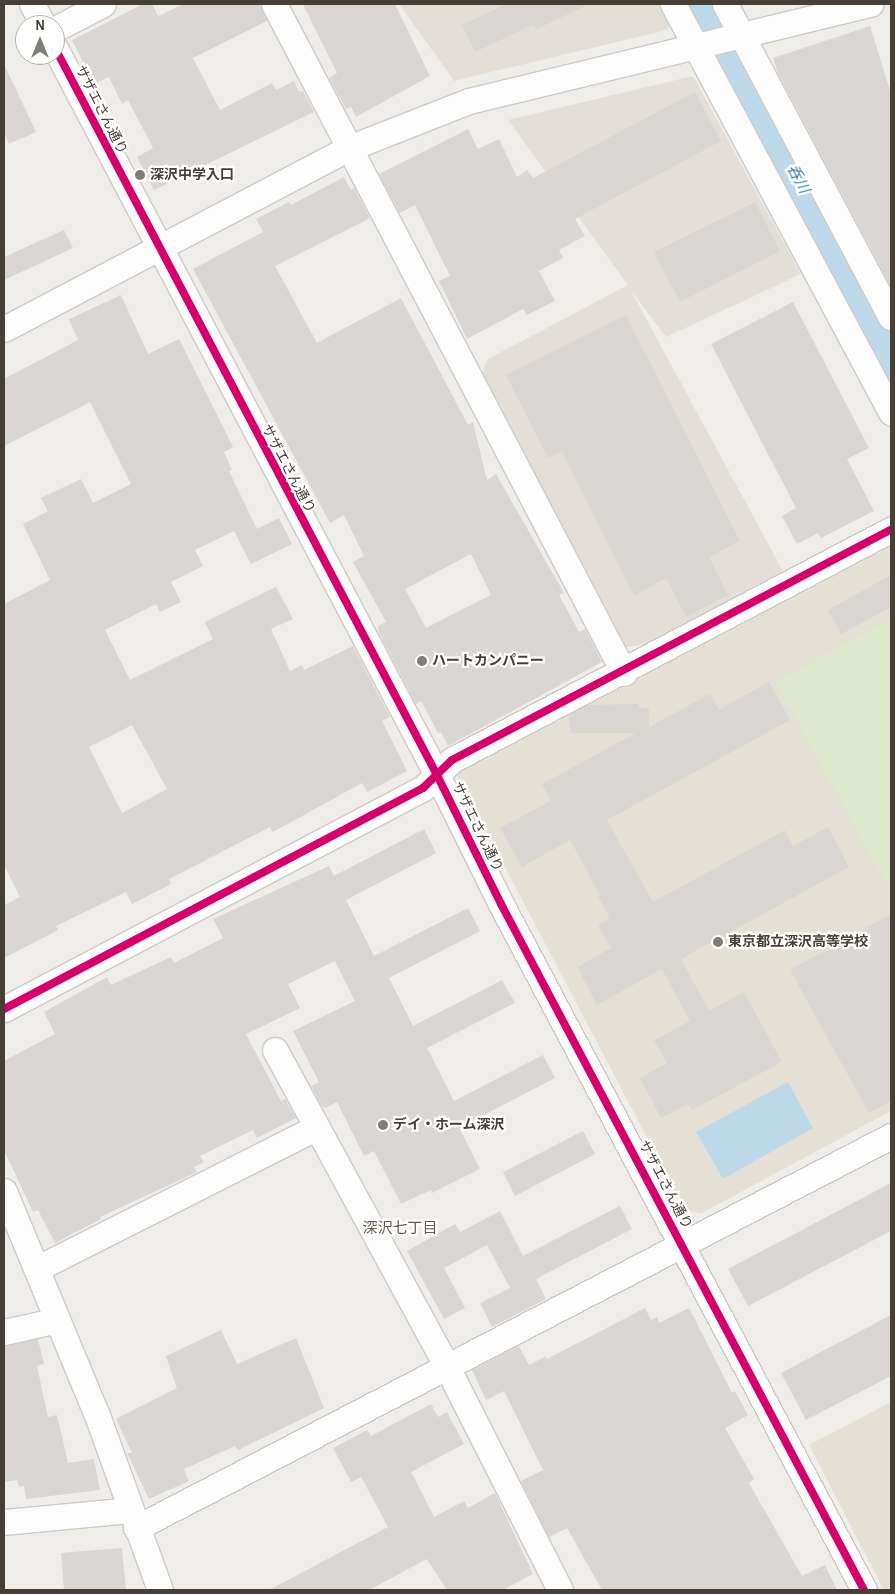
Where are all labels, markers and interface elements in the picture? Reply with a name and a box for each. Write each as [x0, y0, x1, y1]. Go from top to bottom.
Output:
north arrow [15, 15, 65, 65]
text: N [35, 19, 45, 33]
street label: サザエさん通り [71, 63, 131, 157]
water label: 呑川 [783, 162, 813, 196]
place label: 深沢中学入口 [150, 167, 234, 183]
marker: 深沢中学入口 [134, 169, 146, 181]
street label: サザエさん通り [258, 422, 318, 516]
place label: ハートカンパニー [432, 653, 544, 669]
marker: ハートカンパニー [416, 655, 428, 667]
street label: サザエさん通り [448, 779, 506, 875]
place label: 東京都立深沢高等学校 [728, 934, 868, 950]
marker: 東京都立深沢高等学校 [712, 936, 724, 948]
place label: デイ・ホーム深沢 [393, 1117, 505, 1133]
marker: デイ・ホーム深沢 [377, 1119, 389, 1131]
street label: サザエさん通り [635, 1138, 695, 1232]
district label: 深沢七丁目 [363, 1220, 437, 1238]

